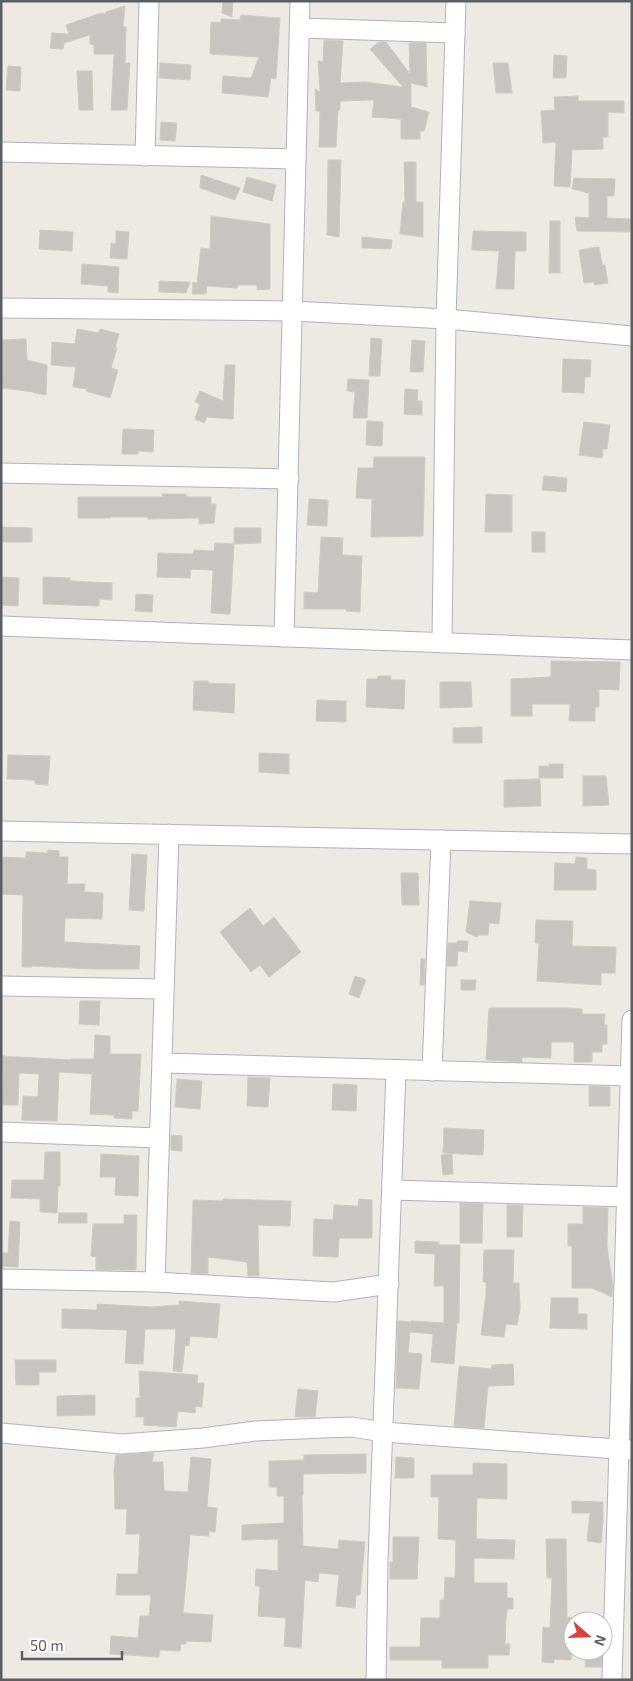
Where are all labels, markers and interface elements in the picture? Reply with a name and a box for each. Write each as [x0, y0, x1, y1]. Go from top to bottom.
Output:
north arrow [563, 1611, 613, 1661]
scale bar [22, 1628, 122, 1660]
text: N [591, 1633, 610, 1648]
text: 50 m [30, 1636, 64, 1654]

